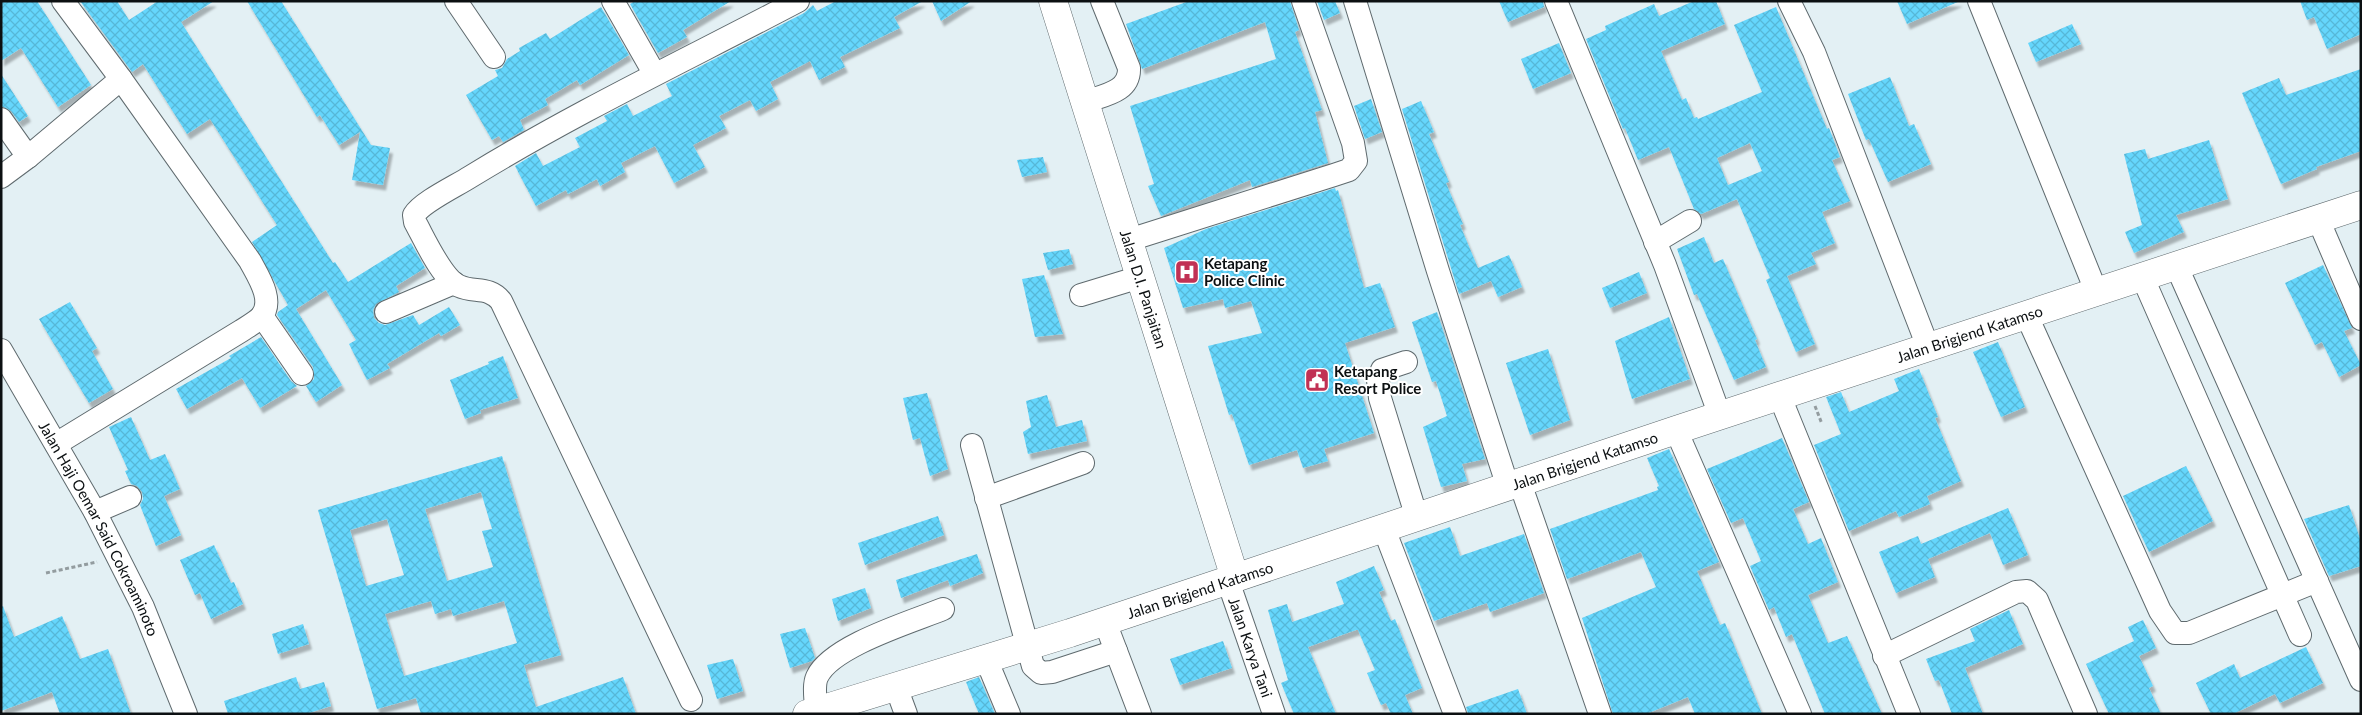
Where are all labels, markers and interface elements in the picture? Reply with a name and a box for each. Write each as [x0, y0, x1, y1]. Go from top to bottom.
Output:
street label: Jalan D.I. Panjaitan [1117, 227, 1171, 351]
place label: Ketapang Police Clinic [1204, 254, 1285, 289]
hospital icon: Ketapang Police Clinic [1174, 259, 1200, 285]
street label: Jalan Brigjend Katamso [1894, 301, 2045, 366]
place label: Ketapang Resort Police [1334, 362, 1421, 397]
public building icon: Ketapang Resort Police [1304, 367, 1330, 393]
street label: Jalan Haji Oemar Said Cokroaminoto [35, 418, 163, 639]
street label: Jalan Brigjend Katamso [1509, 428, 1660, 493]
street label: Jalan Brigjend Katamso [1125, 558, 1275, 622]
street label: Jalan Karya Tani [1225, 595, 1276, 700]

